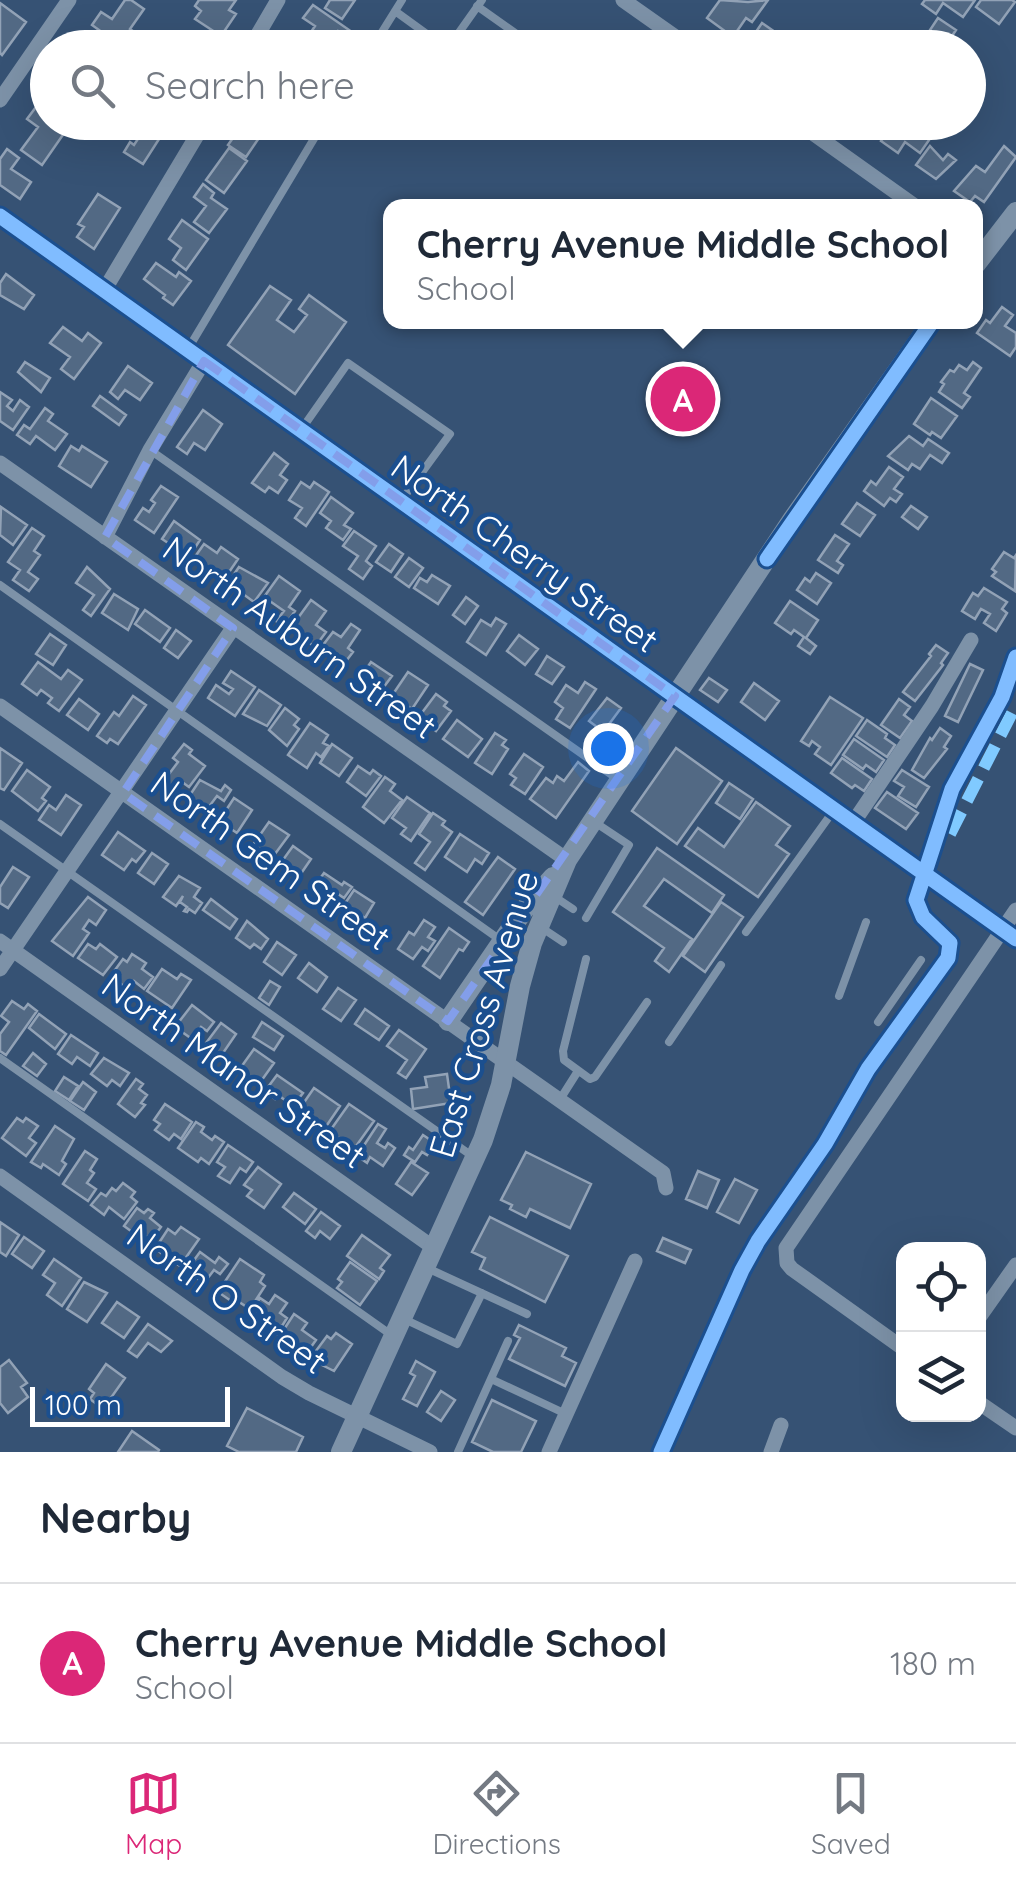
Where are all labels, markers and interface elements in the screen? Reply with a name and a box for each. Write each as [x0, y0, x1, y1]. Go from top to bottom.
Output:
search box [30, 30, 986, 140]
icon: search [65, 58, 120, 113]
text: Search here [145, 61, 355, 109]
popup [383, 199, 983, 329]
text: Cherry Avenue Middle School [417, 220, 949, 268]
text: School [417, 268, 516, 308]
pin: A [650, 362, 716, 436]
street label: North Cherry Street [383, 444, 667, 662]
street label: North Auburn Street [155, 526, 445, 748]
your location [583, 723, 634, 774]
street label: North Gem Street [143, 761, 399, 959]
street label: East Cross Avenue [418, 865, 548, 1163]
street label: North Manor Street [94, 963, 374, 1177]
street label: North O Street [119, 1213, 335, 1383]
map controls [896, 1242, 986, 1422]
button: locate [896, 1242, 986, 1332]
button: layers [896, 1332, 986, 1422]
scale bar [30, 1382, 230, 1426]
text: 100 m [45, 1387, 122, 1422]
text: Nearby [40, 1491, 191, 1544]
text: Cherry Avenue Middle School [135, 1619, 667, 1667]
text: A [62, 1643, 83, 1683]
text: 180 m [890, 1643, 976, 1683]
text: School [135, 1667, 234, 1707]
tab: Map [125, 1766, 182, 1861]
tab: Directions [432, 1766, 561, 1861]
tab: Saved [811, 1766, 891, 1861]

